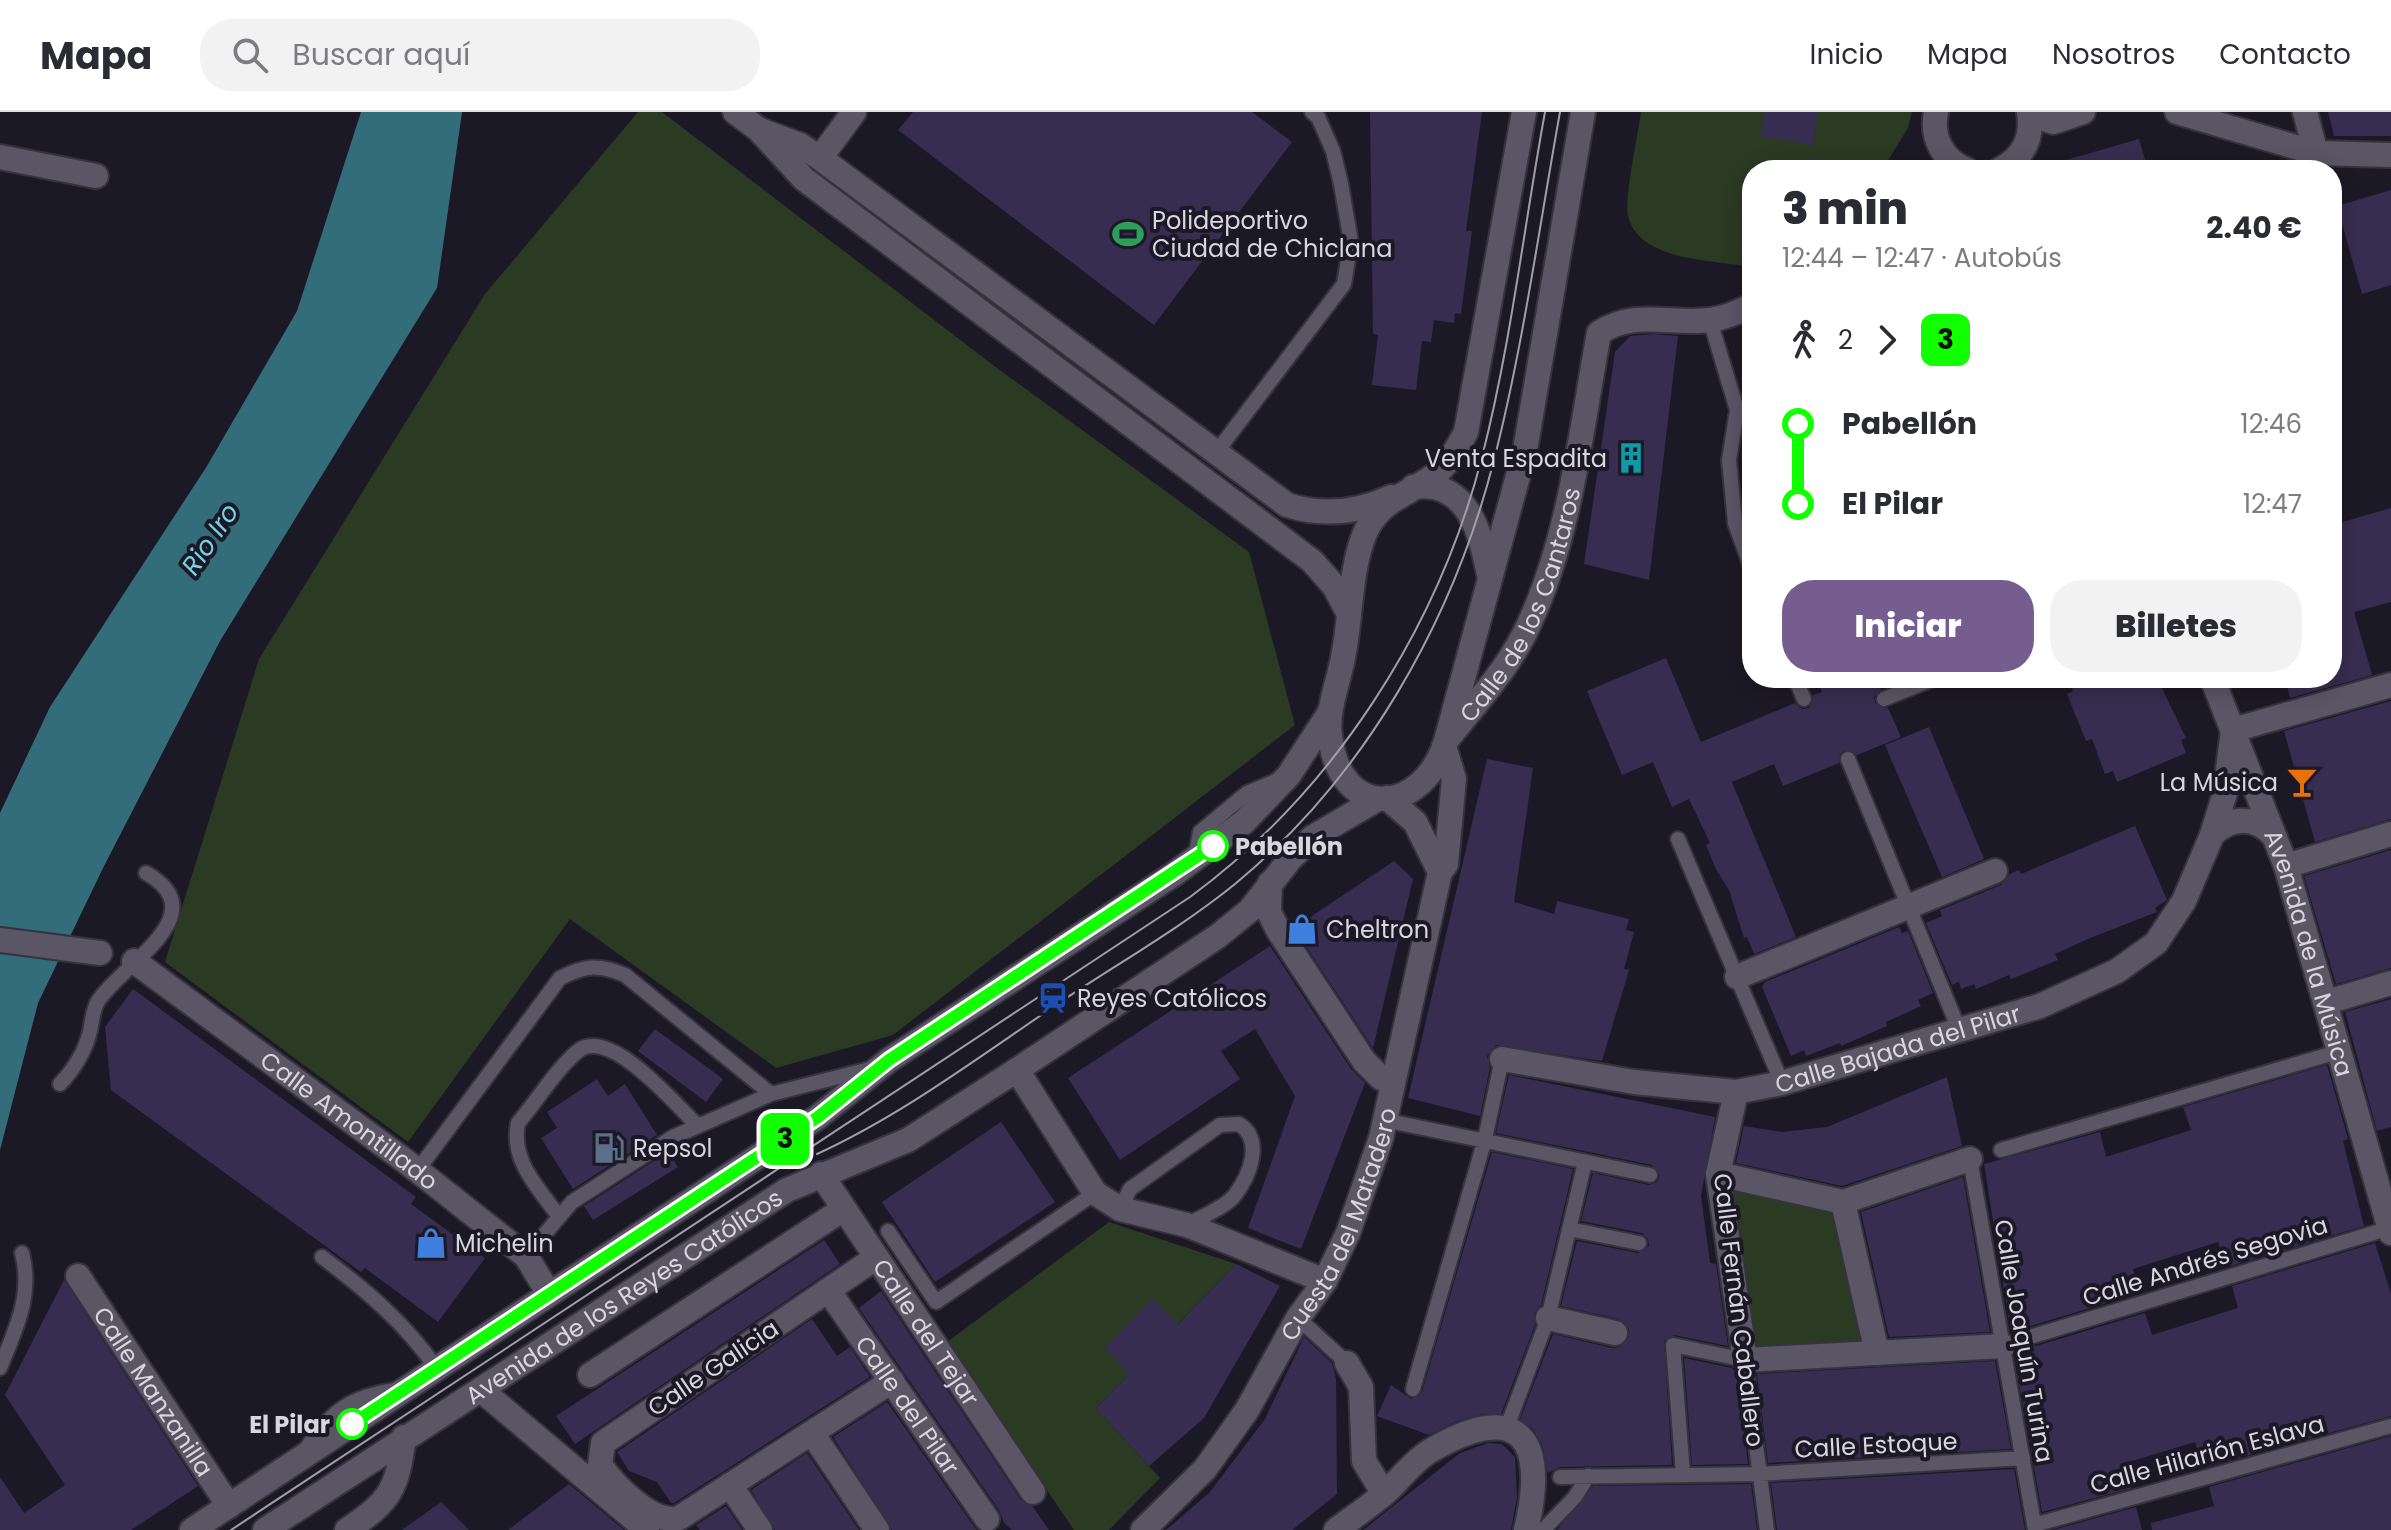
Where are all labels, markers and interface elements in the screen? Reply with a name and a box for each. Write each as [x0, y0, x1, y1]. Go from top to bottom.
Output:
search box [200, 19, 760, 91]
text: Mapa [40, 29, 152, 82]
icon: search [228, 33, 272, 77]
text: Buscar aquí [292, 33, 470, 76]
text: Inicio [1810, 35, 1883, 74]
text: Mapa [1927, 35, 2008, 74]
text: Nosotros [2052, 35, 2175, 74]
text: Contacto [2219, 35, 2351, 74]
text: 3 min [1782, 178, 1908, 239]
place label: Polideportivo Ciudad de Chiclana [1152, 204, 1392, 265]
text: 2.40 € [2206, 206, 2302, 249]
sports icon: Polideportivo Ciudad de Chiclana [1111, 217, 1145, 251]
text: 12:44 – 12:47 · Autobús [1782, 240, 2062, 276]
icon: walk [1782, 318, 1826, 362]
icon: forward [1865, 318, 1909, 362]
text: 3 [1937, 320, 1954, 359]
text: 2 [1838, 322, 1853, 358]
text: Pabellón [1842, 402, 1977, 445]
text: 12:46 [2240, 406, 2302, 442]
building icon: Venta Espadita [1614, 441, 1648, 475]
place label: Venta Espadita [1425, 442, 1607, 475]
text: El Pilar [1842, 482, 1943, 525]
street label: Calle de los Cantaros [1452, 484, 1588, 729]
text: 12:47 [2243, 486, 2302, 522]
water label: Rio Iro [173, 496, 247, 582]
button: Iniciar [1782, 580, 2034, 672]
button: Billetes [2050, 580, 2302, 672]
bar icon: La Música [2285, 765, 2319, 799]
place label: La Música [2160, 766, 2278, 799]
street label: Avenida de la Música [2257, 825, 2362, 1080]
place label: Pabellón [1235, 830, 1343, 863]
marker: Pabellón [1198, 831, 1228, 861]
shop icon: Cheltron [1285, 912, 1319, 946]
place label: Cheltron [1326, 913, 1429, 946]
station icon: Reyes Católicos [1036, 981, 1070, 1015]
place label: Reyes Católicos [1077, 982, 1267, 1015]
street label: Calle Bajada del Pilar [1771, 996, 2024, 1101]
street label: Calle Amontillado [254, 1043, 445, 1197]
street label: Cuesta del Matadero [1272, 1105, 1404, 1346]
line badge: 3 [759, 1113, 811, 1165]
text: 3 [777, 1119, 793, 1158]
fuel station icon: Repsol [592, 1131, 626, 1165]
place label: Repsol [633, 1132, 713, 1165]
street label: Calle Fernán Caballero [1706, 1171, 1772, 1449]
street label: Avenida de los Reyes Católicos [459, 1181, 789, 1412]
street label: Calle Andrés Segovia [2078, 1208, 2332, 1314]
street label: Calle Joaquín Turina [1986, 1217, 2062, 1465]
shop icon: Michelin [414, 1226, 448, 1260]
place label: Michelin [455, 1227, 554, 1260]
street label: Calle del Tejar [865, 1252, 987, 1412]
street label: Calle Manzanilla [86, 1300, 221, 1483]
street label: Calle Galicia [641, 1312, 785, 1424]
street label: Calle del Pilar [848, 1329, 968, 1481]
street label: Calle Hilarión Eslava [2086, 1407, 2328, 1501]
place label: El Pilar [249, 1408, 330, 1441]
marker: El Pilar [337, 1409, 367, 1439]
street label: Calle Estoque [1794, 1424, 1958, 1466]

